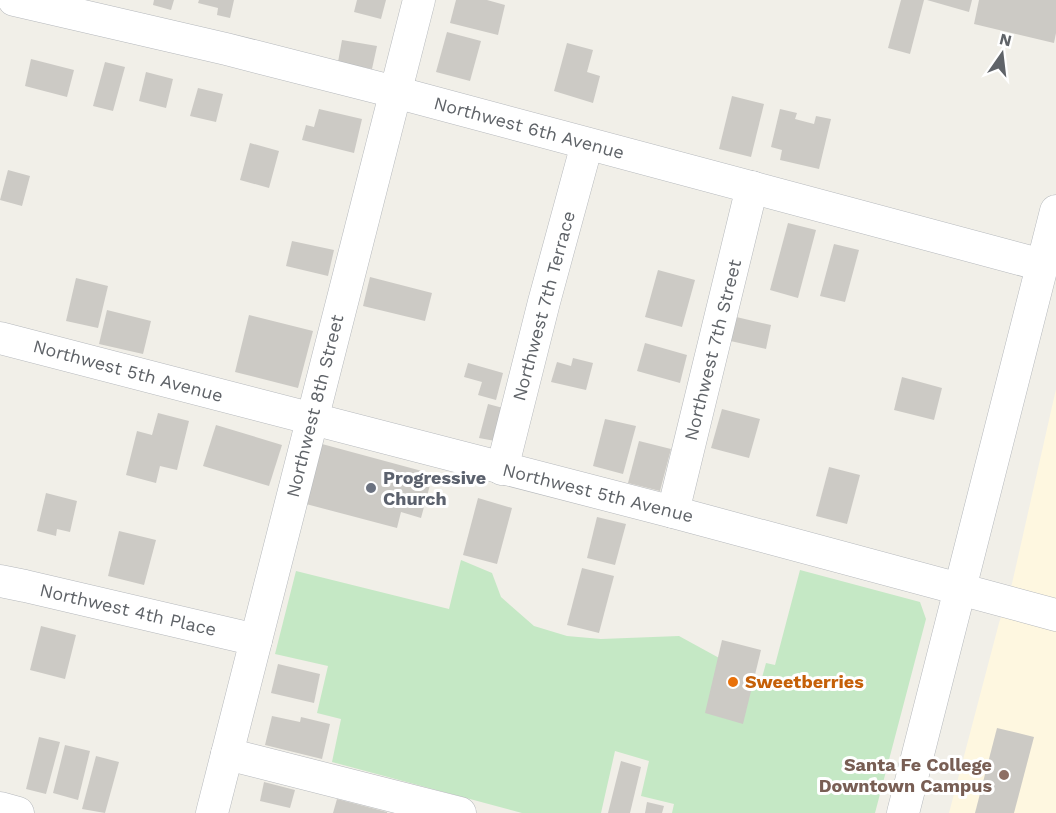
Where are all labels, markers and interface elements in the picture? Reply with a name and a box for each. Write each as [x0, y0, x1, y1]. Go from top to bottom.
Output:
north arrow [972, 24, 1032, 84]
text: N [997, 29, 1014, 51]
street label: Northwest 6th Avenue [432, 92, 627, 163]
street label: Northwest 7th Terrace [508, 209, 579, 403]
street label: Northwest 7th Street [680, 257, 745, 443]
street label: Northwest 8th Street [282, 312, 348, 499]
street label: Northwest 5th Avenue [31, 335, 225, 406]
street label: Northwest 5th Avenue [501, 459, 696, 526]
place label: Progressive Church [383, 467, 486, 509]
marker: Progressive Church [364, 481, 378, 495]
street label: Northwest 4th Place [38, 579, 218, 640]
place label: Sweetberries [745, 671, 864, 692]
marker: Sweetberries [726, 675, 740, 689]
place label: Santa Fe College Downtown Campus [819, 754, 992, 796]
marker: Santa Fe College Downtown Campus [997, 768, 1011, 782]

